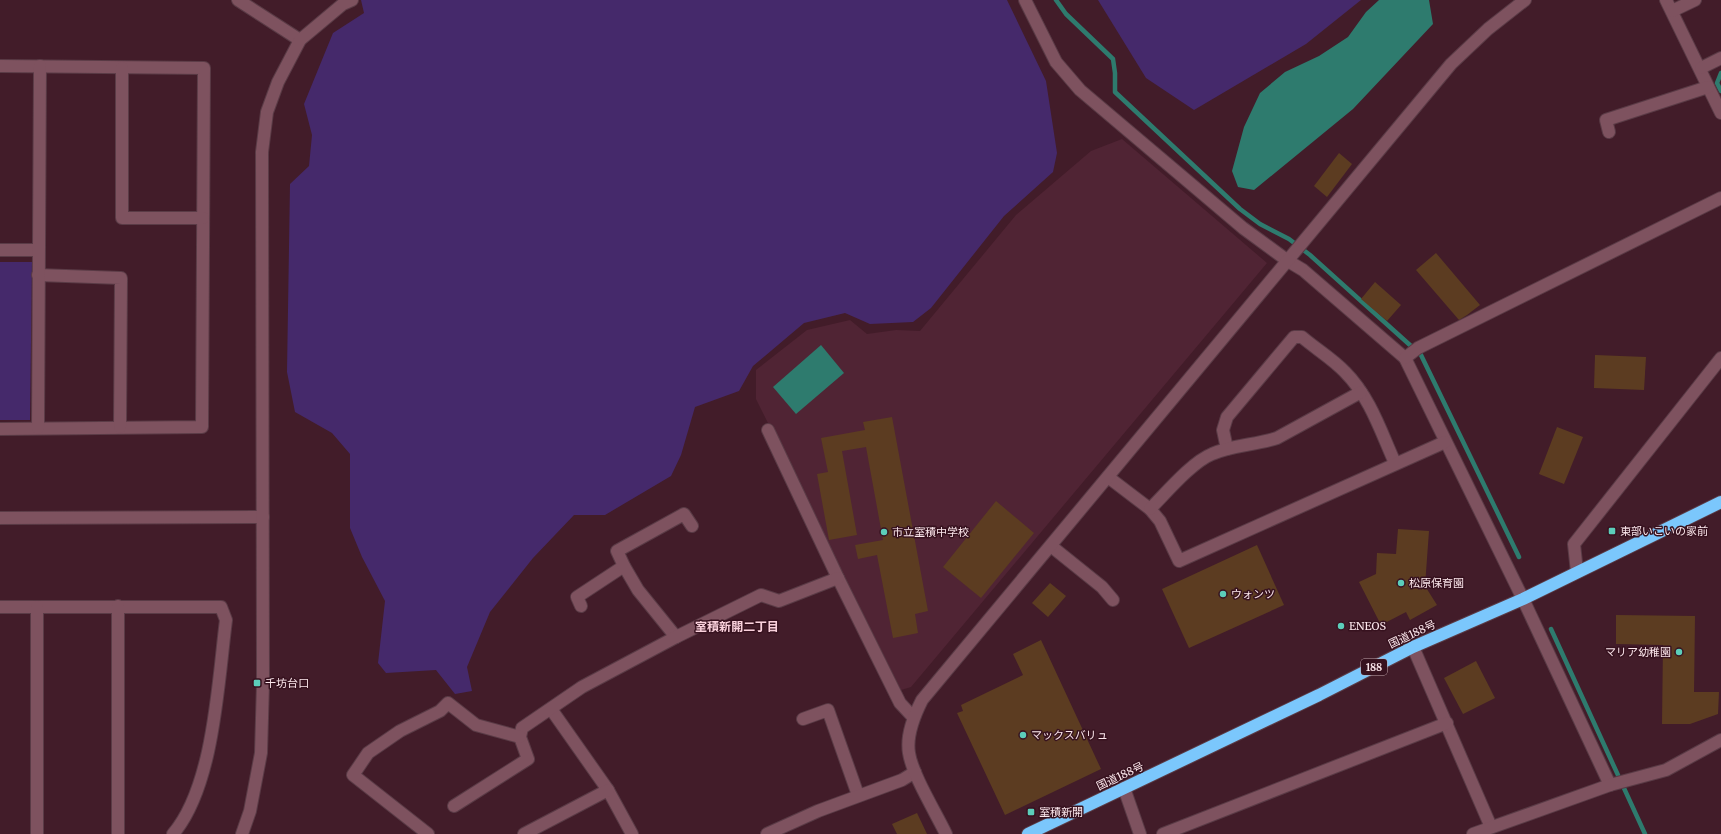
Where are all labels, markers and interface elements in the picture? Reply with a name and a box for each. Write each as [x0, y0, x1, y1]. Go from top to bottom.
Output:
place label: 東部いこいの家前 [1620, 524, 1708, 538]
place label: 市立室積中学校 [892, 525, 969, 539]
marker: 東部いこいの家前 [1607, 526, 1617, 536]
marker: 市立室積中学校 [879, 527, 889, 537]
place label: 松原保育園 [1409, 576, 1464, 590]
marker: 松原保育園 [1396, 578, 1406, 588]
place label: ウォンツ [1231, 587, 1275, 601]
marker: ウォンツ [1218, 589, 1228, 599]
street label: 国道188号 [1386, 617, 1438, 651]
district label: 室積新開二丁目 [695, 619, 779, 634]
place label: ENEOS [1349, 619, 1386, 633]
marker: ENEOS [1336, 621, 1346, 631]
place label: マリア幼稚園 [1605, 645, 1671, 659]
marker: マリア幼稚園 [1674, 647, 1684, 657]
road number: 188 [1361, 659, 1387, 675]
place label: 千坊台口 [265, 676, 309, 690]
marker: 千坊台口 [252, 678, 262, 688]
place label: マックスバリュ [1031, 728, 1108, 742]
marker: マックスバリュ [1018, 730, 1028, 740]
street label: 国道188号 [1094, 759, 1146, 793]
place label: 室積新開 [1039, 805, 1083, 819]
marker: 室積新開 [1026, 807, 1036, 817]

